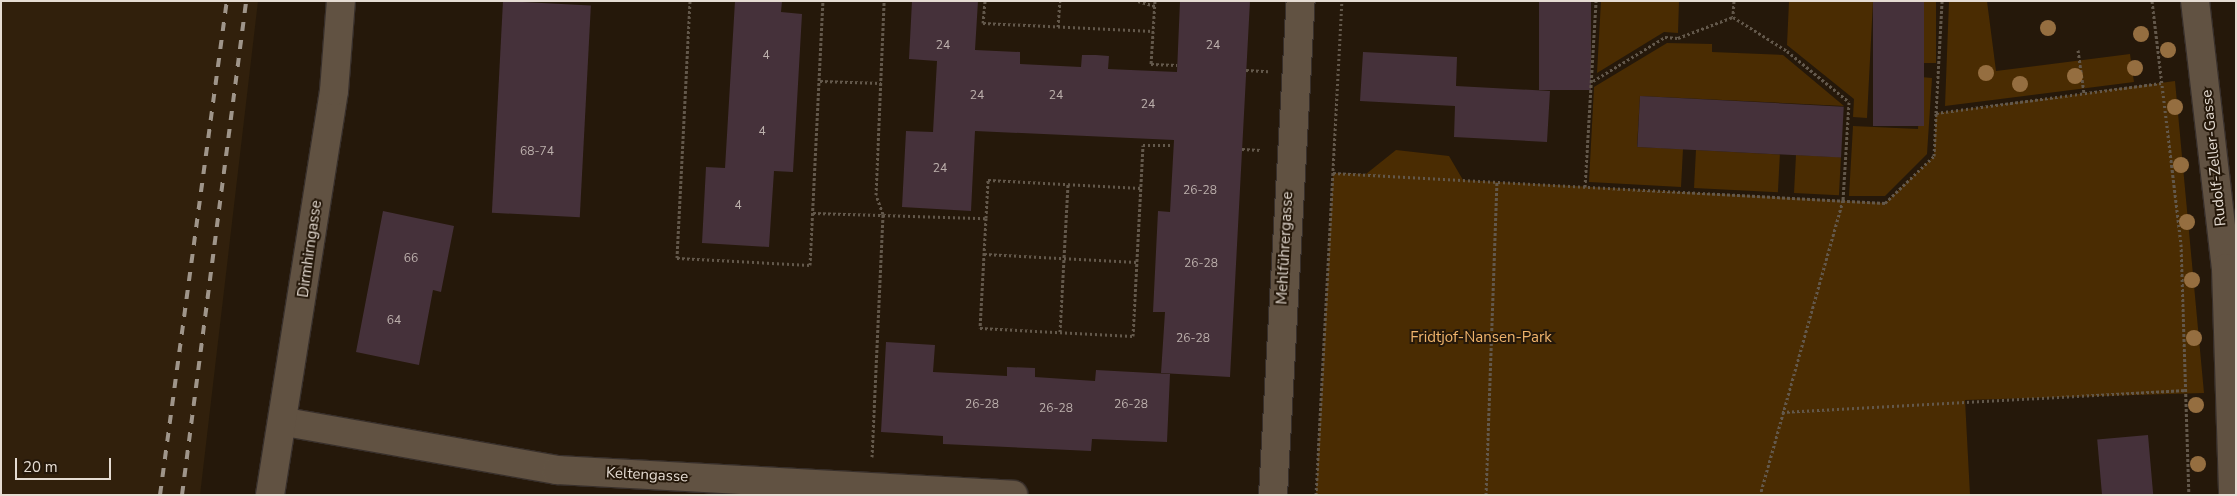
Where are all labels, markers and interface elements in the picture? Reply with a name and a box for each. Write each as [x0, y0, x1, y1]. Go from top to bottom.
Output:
house number: 24 [936, 39, 950, 53]
house number: 24 [1206, 39, 1220, 53]
house number: 4 [762, 49, 770, 63]
house number: 24 [970, 89, 984, 103]
house number: 24 [1049, 89, 1063, 103]
street label: Rudolf-Zeller-Gasse [2198, 89, 2230, 227]
house number: 24 [1141, 98, 1155, 112]
house number: 4 [758, 125, 766, 139]
house number: 68-74 [520, 145, 554, 159]
house number: 24 [933, 162, 947, 176]
house number: 26-28 [1183, 184, 1217, 198]
street label: Mehlführergasse [1273, 191, 1297, 305]
street label: Dirmhirngasse [294, 199, 326, 299]
house number: 4 [734, 199, 742, 213]
house number: 66 [404, 252, 418, 266]
house number: 26-28 [1184, 257, 1218, 271]
house number: 64 [387, 314, 401, 328]
park label: Fridtjof-Nansen-Park [1410, 329, 1552, 347]
house number: 26-28 [1176, 332, 1210, 346]
house number: 26-28 [965, 398, 999, 412]
house number: 26-28 [1114, 398, 1148, 412]
house number: 26-28 [1039, 402, 1073, 416]
scale bar [18, 448, 114, 480]
text: 20 m [23, 457, 58, 477]
street label: Keltengasse [605, 464, 689, 486]

